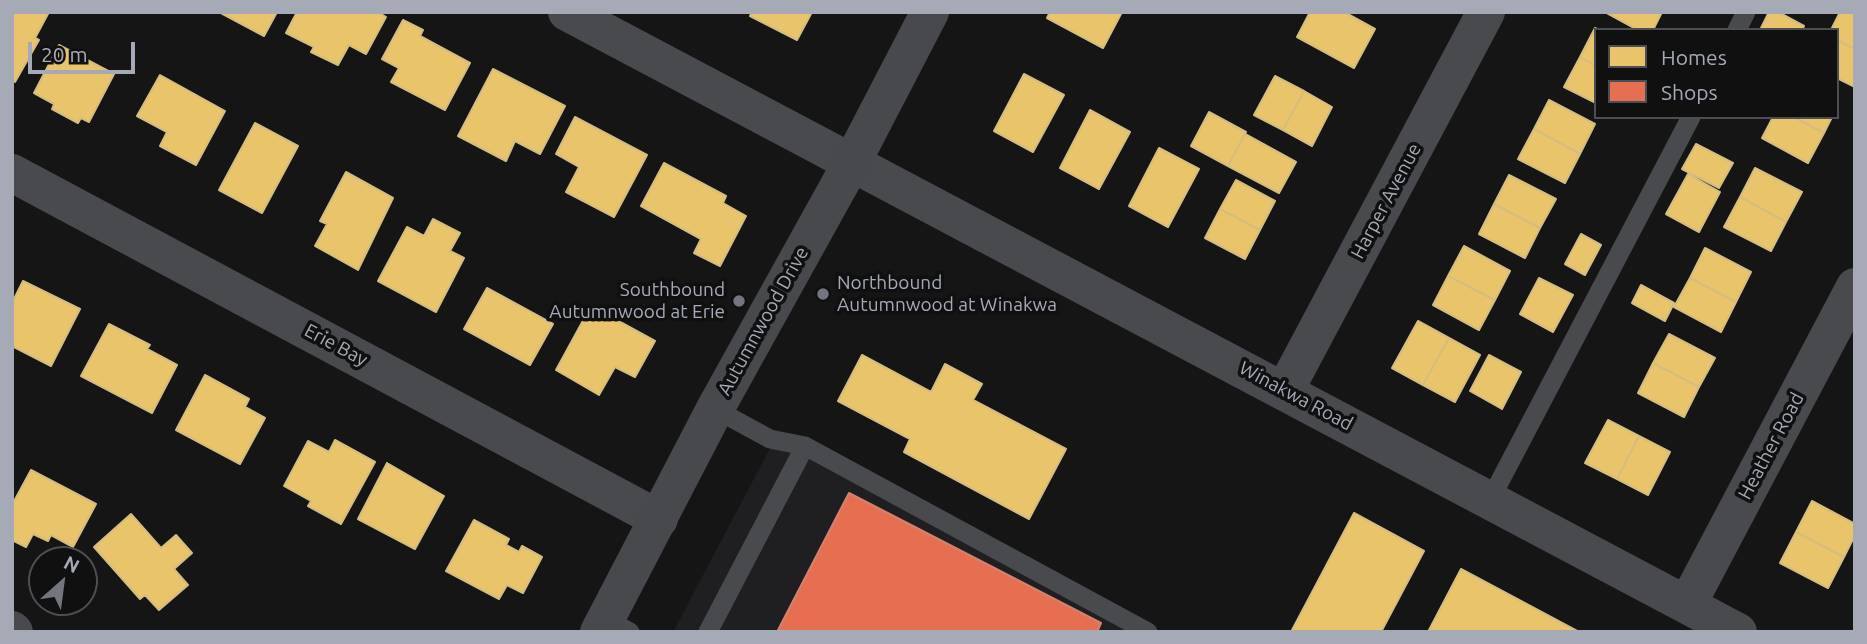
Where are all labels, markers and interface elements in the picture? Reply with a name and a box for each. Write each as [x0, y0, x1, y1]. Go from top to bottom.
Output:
scale bar [32, 28, 138, 72]
legend [1594, 28, 1839, 119]
text: 20 m [41, 42, 88, 66]
text: Homes [1661, 45, 1727, 69]
text: Shops [1661, 80, 1718, 104]
street label: Harper Avenue [1346, 139, 1426, 263]
street label: Autumnwood Drive [713, 243, 813, 399]
place label: Northbound Autumnwood at Winakwa [837, 272, 1057, 316]
place label: Southbound Autumnwood at Erie [549, 279, 725, 323]
marker: Northbound Autumnwood at Winakwa [815, 286, 831, 302]
marker: Southbound Autumnwood at Erie [731, 293, 747, 309]
street label: Erie Bay [301, 319, 371, 371]
street label: Winakwa Road [1235, 356, 1357, 436]
street label: Heather Road [1733, 389, 1809, 503]
north arrow [28, 546, 98, 616]
text: N [60, 551, 83, 577]

